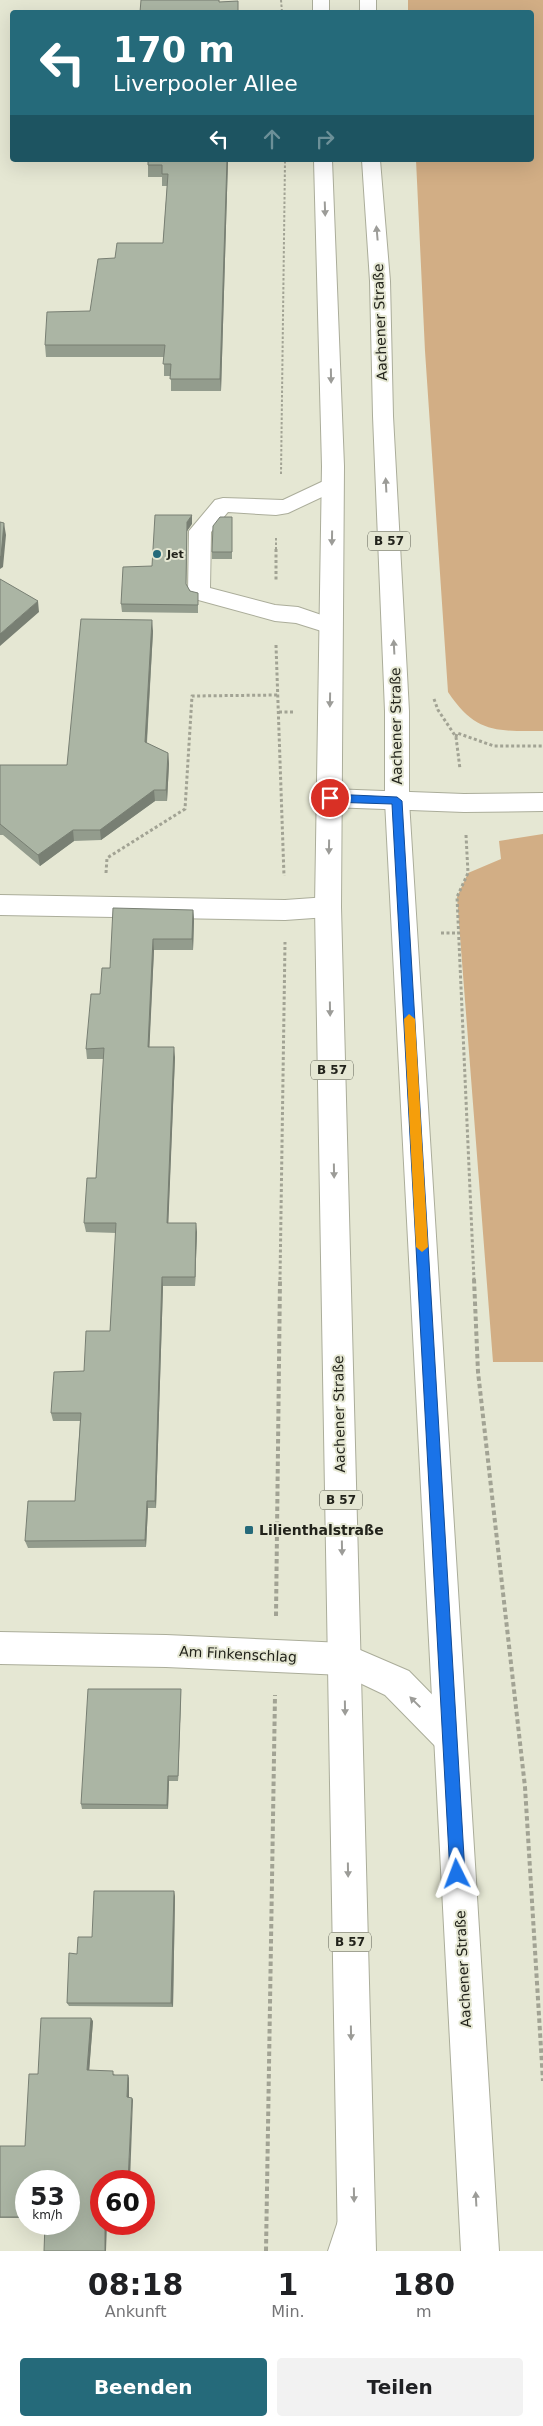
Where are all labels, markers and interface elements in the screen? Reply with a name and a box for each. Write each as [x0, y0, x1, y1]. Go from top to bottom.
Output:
icon: left [30, 30, 95, 95]
text: 170 m [113, 30, 235, 70]
text: Liverpooler Allee [113, 71, 298, 96]
icon: left [205, 125, 233, 153]
icon: ahead [258, 125, 286, 153]
icon: right [311, 125, 339, 153]
one-way arrow [321, 201, 329, 217]
one-way arrow [372, 225, 380, 241]
street label: Aachener Straße [370, 263, 390, 381]
one-way arrow [327, 368, 335, 384]
one-way arrow [382, 476, 390, 492]
one-way arrow [328, 530, 336, 546]
road number: B 57 [368, 532, 410, 550]
marker: Jet [151, 548, 163, 560]
place label: Jet [166, 548, 184, 561]
one-way arrow [389, 639, 397, 655]
street label: Aachener Straße [387, 667, 405, 785]
one-way arrow [326, 693, 334, 709]
pin [309, 777, 351, 819]
icon: arrive [316, 784, 344, 812]
one-way arrow [324, 839, 332, 855]
one-way arrow [326, 1001, 334, 1017]
road number: B 57 [311, 1060, 353, 1080]
one-way arrow [330, 1164, 338, 1180]
street label: Aachener Straße [330, 1355, 348, 1473]
road number: B 57 [320, 1490, 362, 1510]
place label: Lilienthalstraße [259, 1522, 384, 1538]
marker: Lilienthalstraße [243, 1524, 255, 1536]
one-way arrow [338, 1540, 346, 1556]
street label: Am Finkenschlag [179, 1643, 297, 1665]
one-way arrow [409, 1696, 421, 1708]
one-way arrow [342, 1700, 350, 1716]
position arrow [430, 1847, 482, 1899]
one-way arrow [345, 1862, 353, 1878]
street label: Aachener Straße [452, 1910, 474, 2028]
road number: B 57 [329, 1932, 371, 1951]
one-way arrow [348, 2025, 356, 2041]
speed limit sign: 60 [90, 2170, 155, 2235]
text: 53 [30, 2182, 65, 2211]
one-way arrow [351, 2187, 359, 2203]
one-way arrow [472, 2190, 480, 2206]
text: km/h [32, 2208, 63, 2222]
text: 08:18 [88, 2267, 183, 2302]
text: 1 [277, 2267, 298, 2302]
text: 180 [393, 2267, 455, 2302]
text: Ankunft [105, 2302, 166, 2321]
text: Min. [271, 2302, 305, 2321]
text: m [416, 2302, 432, 2321]
button: Beenden [20, 2358, 267, 2416]
button: Teilen [277, 2358, 523, 2416]

